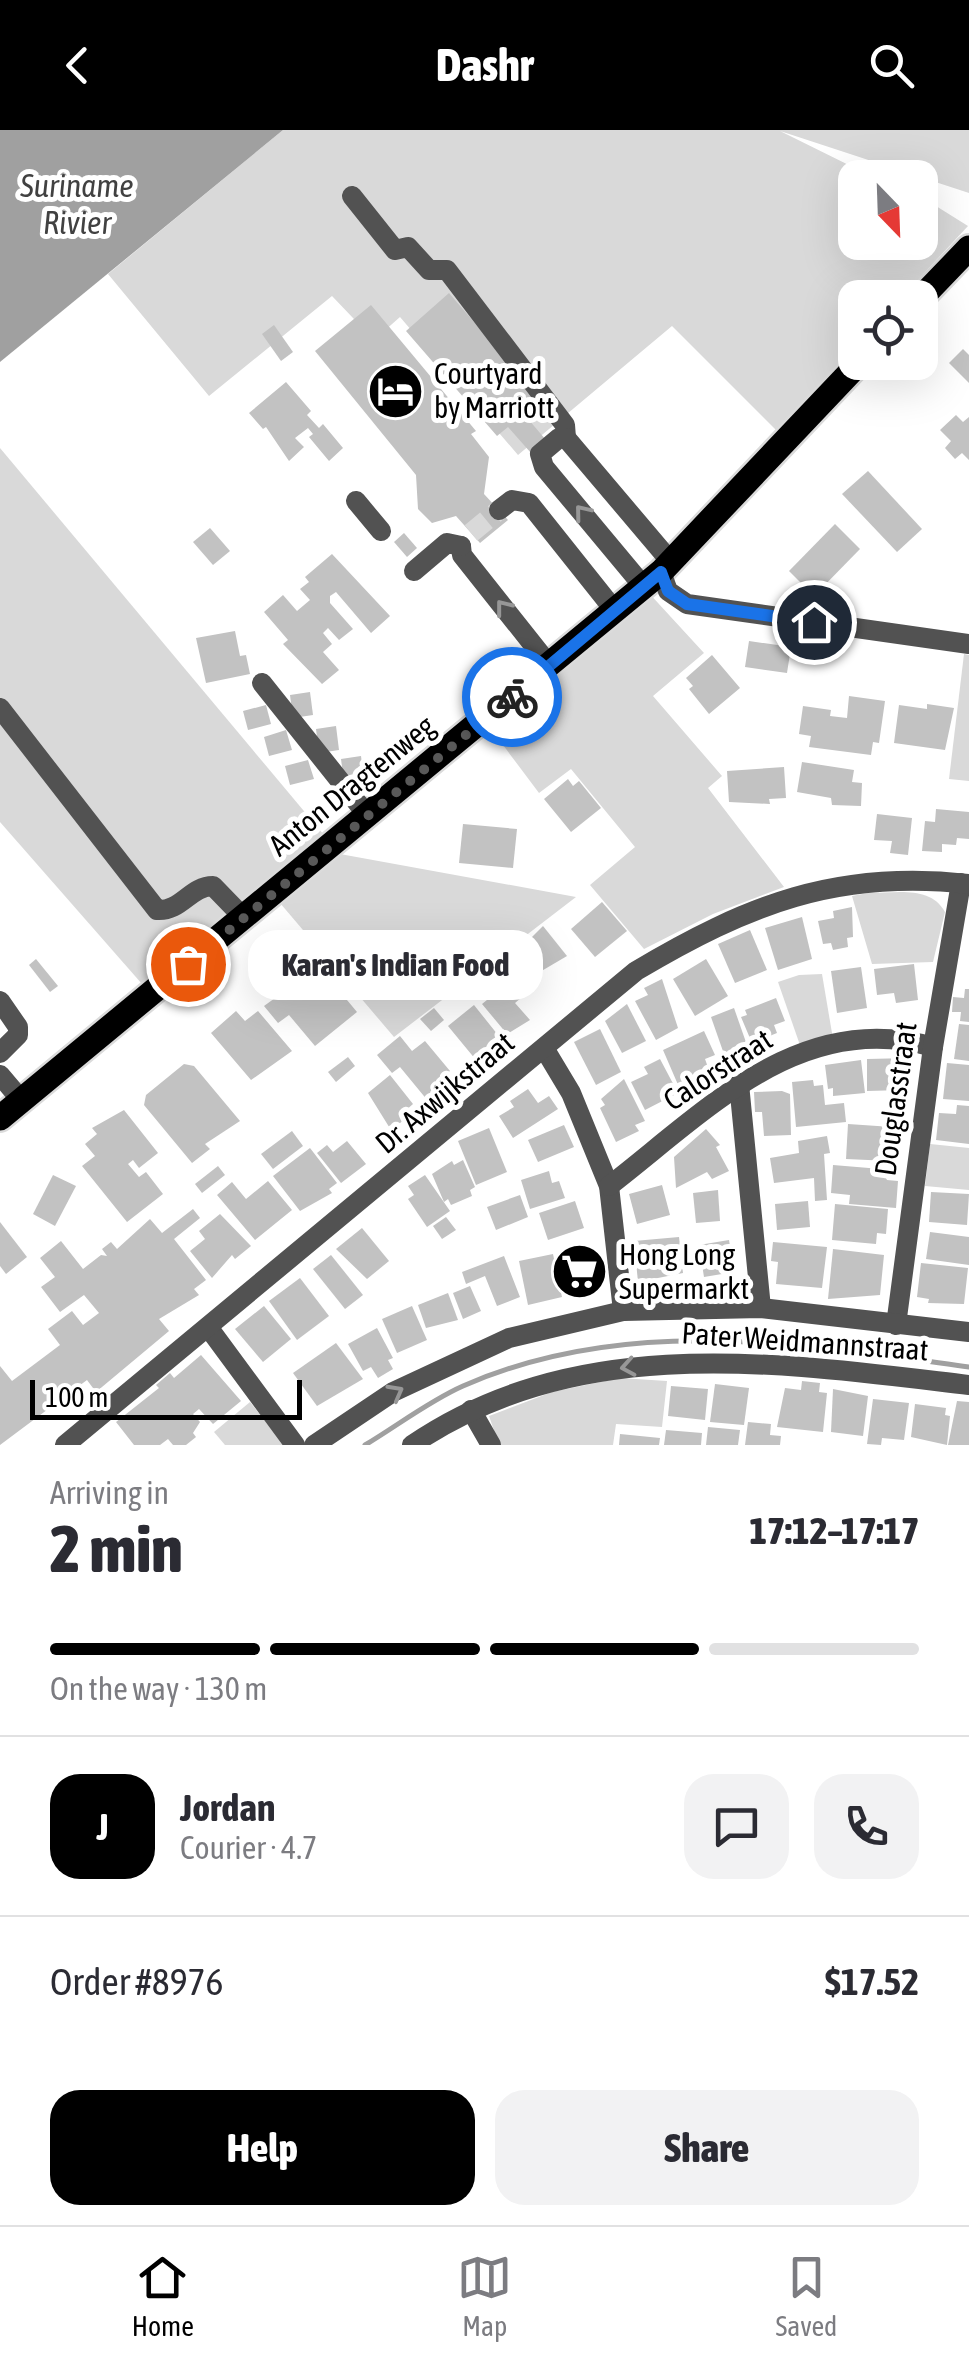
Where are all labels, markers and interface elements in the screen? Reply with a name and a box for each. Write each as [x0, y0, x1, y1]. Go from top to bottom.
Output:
icon: back [50, 38, 105, 93]
icon: search [864, 38, 919, 93]
text: Dashr [436, 39, 533, 91]
north arrow [838, 160, 938, 260]
map controls [838, 160, 938, 380]
water label: Suriname Rivier [19, 167, 134, 241]
button: locate [838, 280, 938, 380]
place label: Courtyard by Marriott [434, 356, 554, 424]
hotel icon: Courtyard by Marriott [365, 361, 425, 421]
one-way arrow [576, 505, 594, 523]
pin [772, 580, 857, 665]
icon: home [787, 595, 842, 650]
one-way arrow [497, 600, 515, 618]
courier [462, 647, 562, 747]
icon: bike [485, 670, 540, 725]
street label: Anton Dragtenweg [262, 708, 441, 862]
pin [146, 922, 231, 1007]
callout: Karan's Indian Food [248, 929, 543, 999]
icon: bag [161, 937, 216, 992]
text: Karan's Indian Food [282, 946, 509, 983]
street label: Douglasstraat [867, 1020, 923, 1178]
street label: Calorstraat [657, 1022, 778, 1117]
street label: Dr. Axwijkstraat [368, 1025, 520, 1160]
place label: Hong Long Supermarkt [619, 1237, 749, 1305]
supermarket icon: Hong Long Supermarkt [550, 1242, 610, 1302]
street label: Pater Weidmannstraat [681, 1315, 930, 1367]
one-way arrow [620, 1355, 636, 1376]
scale bar [30, 1375, 302, 1420]
text: 100 m [45, 1381, 108, 1413]
one-way arrow [385, 1384, 403, 1404]
text: Arriving in [50, 1474, 169, 1511]
text: 17:12–17:17 [749, 1509, 919, 1552]
text: 2 min [50, 1511, 183, 1586]
text: On the way · 130 m [50, 1670, 267, 1707]
button: chat [684, 1774, 789, 1879]
button: phone [814, 1774, 919, 1879]
text: Jordan [180, 1786, 275, 1829]
text: J [96, 1805, 109, 1848]
text: Courier · 4.7 [180, 1829, 317, 1866]
text: Order #8976 [50, 1960, 223, 2003]
text: $17.52 [825, 1960, 919, 2003]
button: Help [50, 2090, 475, 2205]
button: Share [495, 2090, 919, 2205]
tab: Home [132, 2250, 194, 2342]
tab: Map [457, 2250, 512, 2342]
tab: Saved [775, 2250, 837, 2342]

